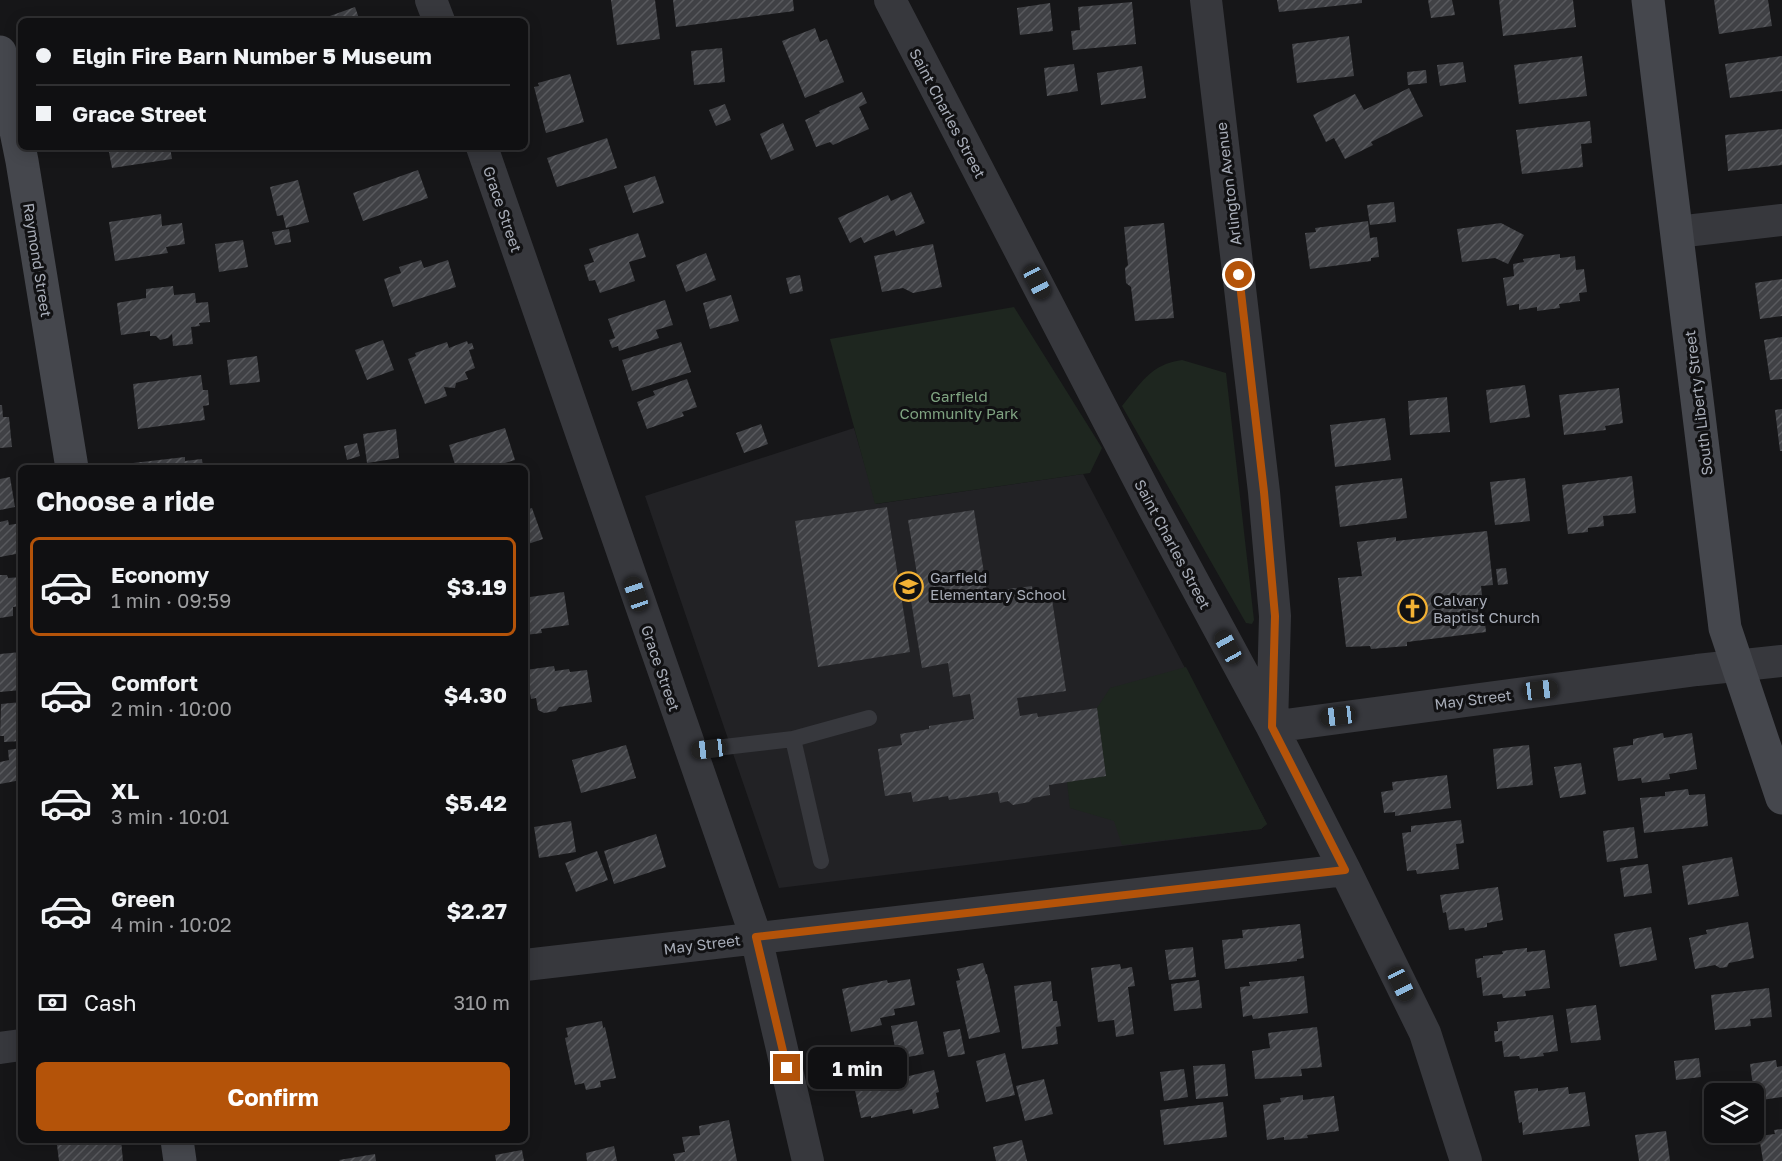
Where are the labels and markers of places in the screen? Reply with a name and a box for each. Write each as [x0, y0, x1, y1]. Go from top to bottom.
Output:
place label: Garfield Elementary School [930, 568, 1066, 603]
school or university icon: Garfield Elementary School [893, 570, 925, 602]
place label: Calvary Baptist Church [1433, 591, 1540, 626]
church icon: Calvary Baptist Church [1396, 593, 1428, 625]

